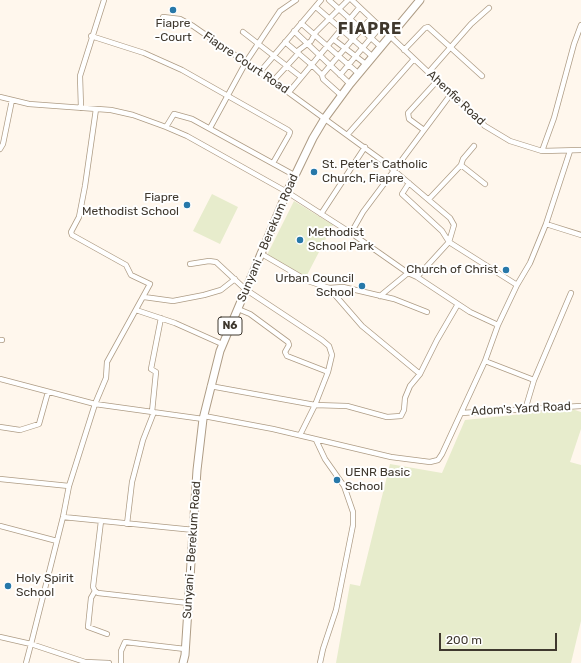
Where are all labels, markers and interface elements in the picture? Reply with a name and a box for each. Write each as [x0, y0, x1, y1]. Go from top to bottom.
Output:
marker: Fiapre -Court [168, 5, 178, 15]
place label: Fiapre -Court [154, 17, 192, 45]
district label: FIAPRE [338, 19, 402, 39]
street label: Fiapre Court Road [200, 29, 292, 97]
street label: Ahenfie Road [424, 68, 488, 128]
place label: St. Peter's Catholic Church, Fiapre [322, 158, 428, 186]
marker: St. Peter's Catholic Church, Fiapre [309, 167, 319, 177]
street label: Sunyani - Berekum Road [234, 172, 302, 304]
place label: Fiapre Methodist School [82, 191, 179, 219]
marker: Fiapre Methodist School [182, 200, 192, 210]
place label: Methodist School Park [308, 226, 374, 254]
marker: Methodist School Park [295, 235, 305, 245]
place label: Church of Christ [406, 263, 498, 277]
marker: Church of Christ [501, 265, 511, 275]
place label: Urban Council School [275, 272, 354, 300]
marker: Urban Council School [357, 281, 367, 291]
road number: N6 [218, 317, 242, 335]
street label: Adom's Yard Road [471, 399, 571, 419]
place label: UENR Basic School [345, 466, 410, 494]
marker: UENR Basic School [332, 475, 342, 485]
street label: Sunyani - Berekum Road [180, 481, 204, 619]
place label: Holy Spirit School [16, 572, 74, 600]
marker: Holy Spirit School [3, 581, 13, 591]
scale bar [441, 625, 559, 651]
text: 200 m [446, 633, 482, 647]

